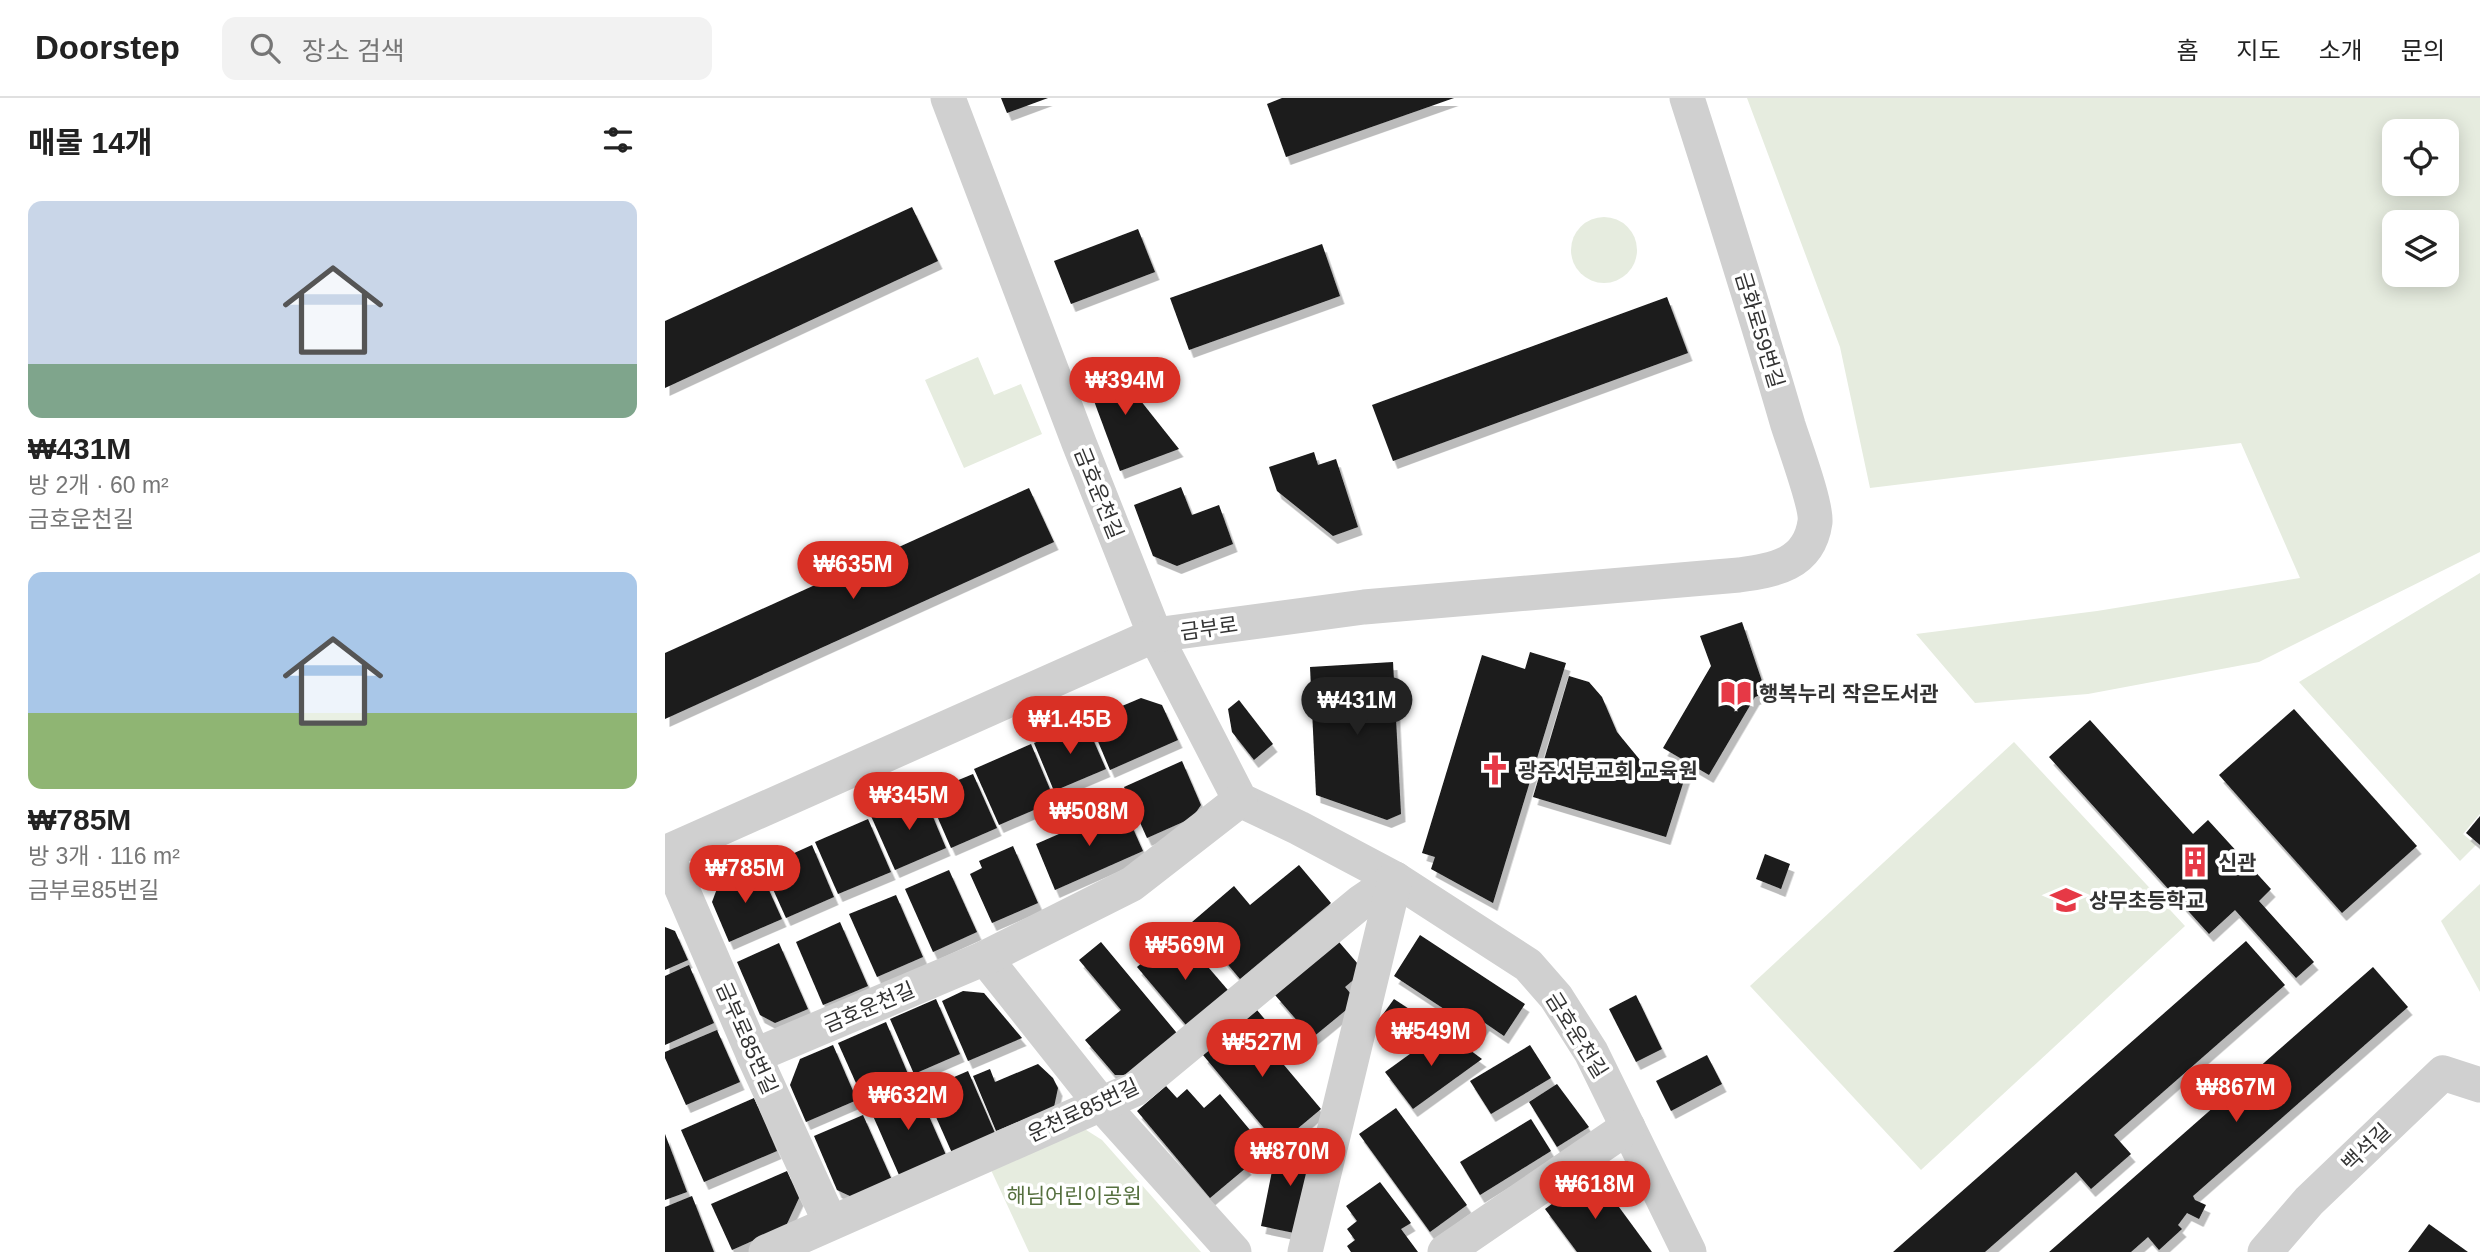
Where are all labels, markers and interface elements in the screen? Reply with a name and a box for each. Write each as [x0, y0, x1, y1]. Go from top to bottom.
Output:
search box [222, 17, 712, 80]
text: Doorstep [35, 29, 180, 66]
icon: search [246, 29, 284, 67]
text: 장소 검색 [302, 36, 405, 66]
text: 홈 [2176, 37, 2198, 64]
text: 지도 [2236, 37, 2281, 64]
text: 소개 [2319, 37, 2363, 64]
text: 문의 [2401, 37, 2445, 64]
map controls [2382, 119, 2459, 287]
button: locate [2382, 119, 2459, 196]
icon: filters [599, 121, 637, 159]
text: 매물 14개 [28, 126, 153, 159]
button: layers [2382, 210, 2459, 287]
icon: home [270, 247, 396, 373]
street label: 금화로59번길 [1731, 269, 1789, 391]
pin: ₩394M [1076, 358, 1174, 417]
text: ₩394M [1085, 367, 1165, 393]
text: ₩431M [28, 432, 131, 465]
street label: 금호운천길 [1070, 444, 1128, 542]
text: 방 2개 · 60 m² [28, 472, 169, 498]
text: 금호운천길 [28, 506, 134, 532]
pin: ₩635M [804, 542, 902, 601]
text: ₩635M [813, 551, 893, 577]
street label: 금부로 [1179, 613, 1239, 643]
icon: home [270, 618, 396, 744]
library icon: 행복누리 작은도서관 [1719, 676, 1753, 710]
pin: ₩431M [1308, 678, 1406, 737]
place label: 행복누리 작은도서관 [1759, 682, 1939, 705]
text: ₩431M [1317, 687, 1397, 713]
pin: ₩1.45B [1013, 696, 1127, 756]
text: ₩1.45B [1028, 706, 1112, 732]
church icon: 광주서부교회 교육원 [1478, 753, 1512, 787]
place label: 광주서부교회 교육원 [1518, 759, 1698, 782]
pin: ₩345M [860, 772, 958, 832]
text: ₩345M [869, 782, 949, 808]
pin: ₩508M [1040, 788, 1138, 848]
text: ₩508M [1049, 798, 1129, 824]
text: ₩785M [28, 803, 131, 836]
text: 방 3개 · 116 m² [28, 843, 180, 869]
building icon: 신관 [2178, 845, 2212, 879]
pin: ₩785M [696, 846, 794, 905]
place label: 신관 [2218, 851, 2257, 874]
text: ₩785M [705, 855, 785, 881]
text: 금부로85번길 [28, 877, 159, 903]
school or university icon: 상무초등학교 [2049, 883, 2083, 917]
place label: 상무초등학교 [2089, 889, 2205, 912]
pin: ₩569M [1136, 922, 1234, 982]
text: ₩569M [1145, 932, 1225, 958]
street label: 금호운천길 [820, 978, 918, 1036]
street label: 금부로85번길 [712, 979, 782, 1097]
street label: 금호운천길 [1542, 988, 1612, 1082]
pin: ₩549M [1382, 1009, 1480, 1068]
text: ₩549M [1391, 1018, 1471, 1044]
pin: ₩527M [1213, 1020, 1311, 1079]
text: ₩527M [1222, 1029, 1302, 1055]
pin: ₩867M [2187, 1065, 2285, 1124]
pin: ₩632M [859, 1072, 957, 1132]
street label: 운천로85번길 [1024, 1074, 1142, 1146]
text: ₩867M [2196, 1074, 2276, 1100]
text: ₩632M [868, 1082, 948, 1108]
street label: 백석길 [2337, 1119, 2395, 1175]
pin: ₩870M [1241, 1128, 1339, 1188]
text: ₩870M [1250, 1138, 1330, 1164]
pin: ₩618M [1546, 1162, 1644, 1221]
text: ₩618M [1555, 1171, 1635, 1197]
park label: 해님어린이공원 [1006, 1184, 1142, 1207]

